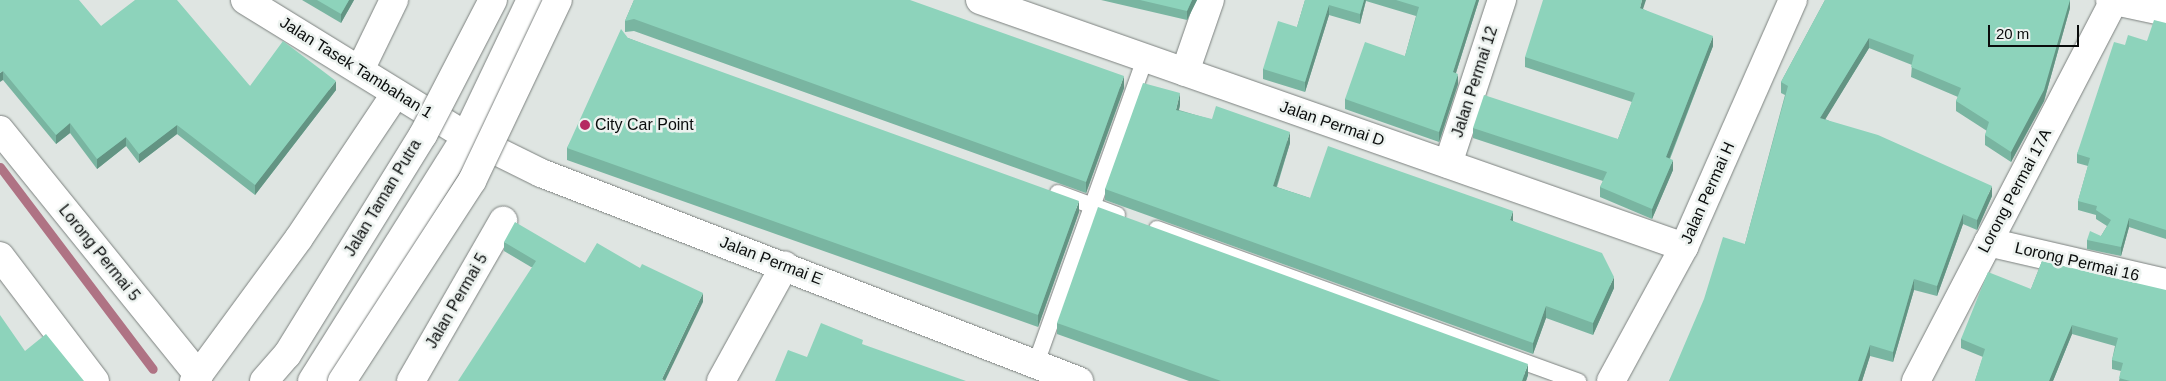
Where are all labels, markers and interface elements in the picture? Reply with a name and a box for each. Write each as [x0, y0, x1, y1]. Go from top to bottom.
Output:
street label: Jalan Tasek Tambahan 1 [276, 13, 436, 123]
scale bar [1991, 15, 2082, 47]
street label: Jalan Permai 12 [1448, 24, 1502, 140]
text: 20 m [1996, 25, 2029, 42]
street label: Jalan Permai D [1277, 97, 1387, 151]
place label: City Car Point [595, 115, 694, 135]
marker: City Car Point [579, 119, 591, 131]
street label: Lorong Permai 17A [1974, 126, 2056, 256]
street label: Jalan Taman Putra [340, 136, 426, 260]
street label: Jalan Permai H [1677, 139, 1739, 247]
street label: Lorong Permai 5 [54, 201, 144, 305]
street label: Jalan Permai E [717, 233, 825, 289]
street label: Lorong Permai 16 [2013, 238, 2141, 286]
street label: Jalan Permai 5 [422, 250, 492, 352]

